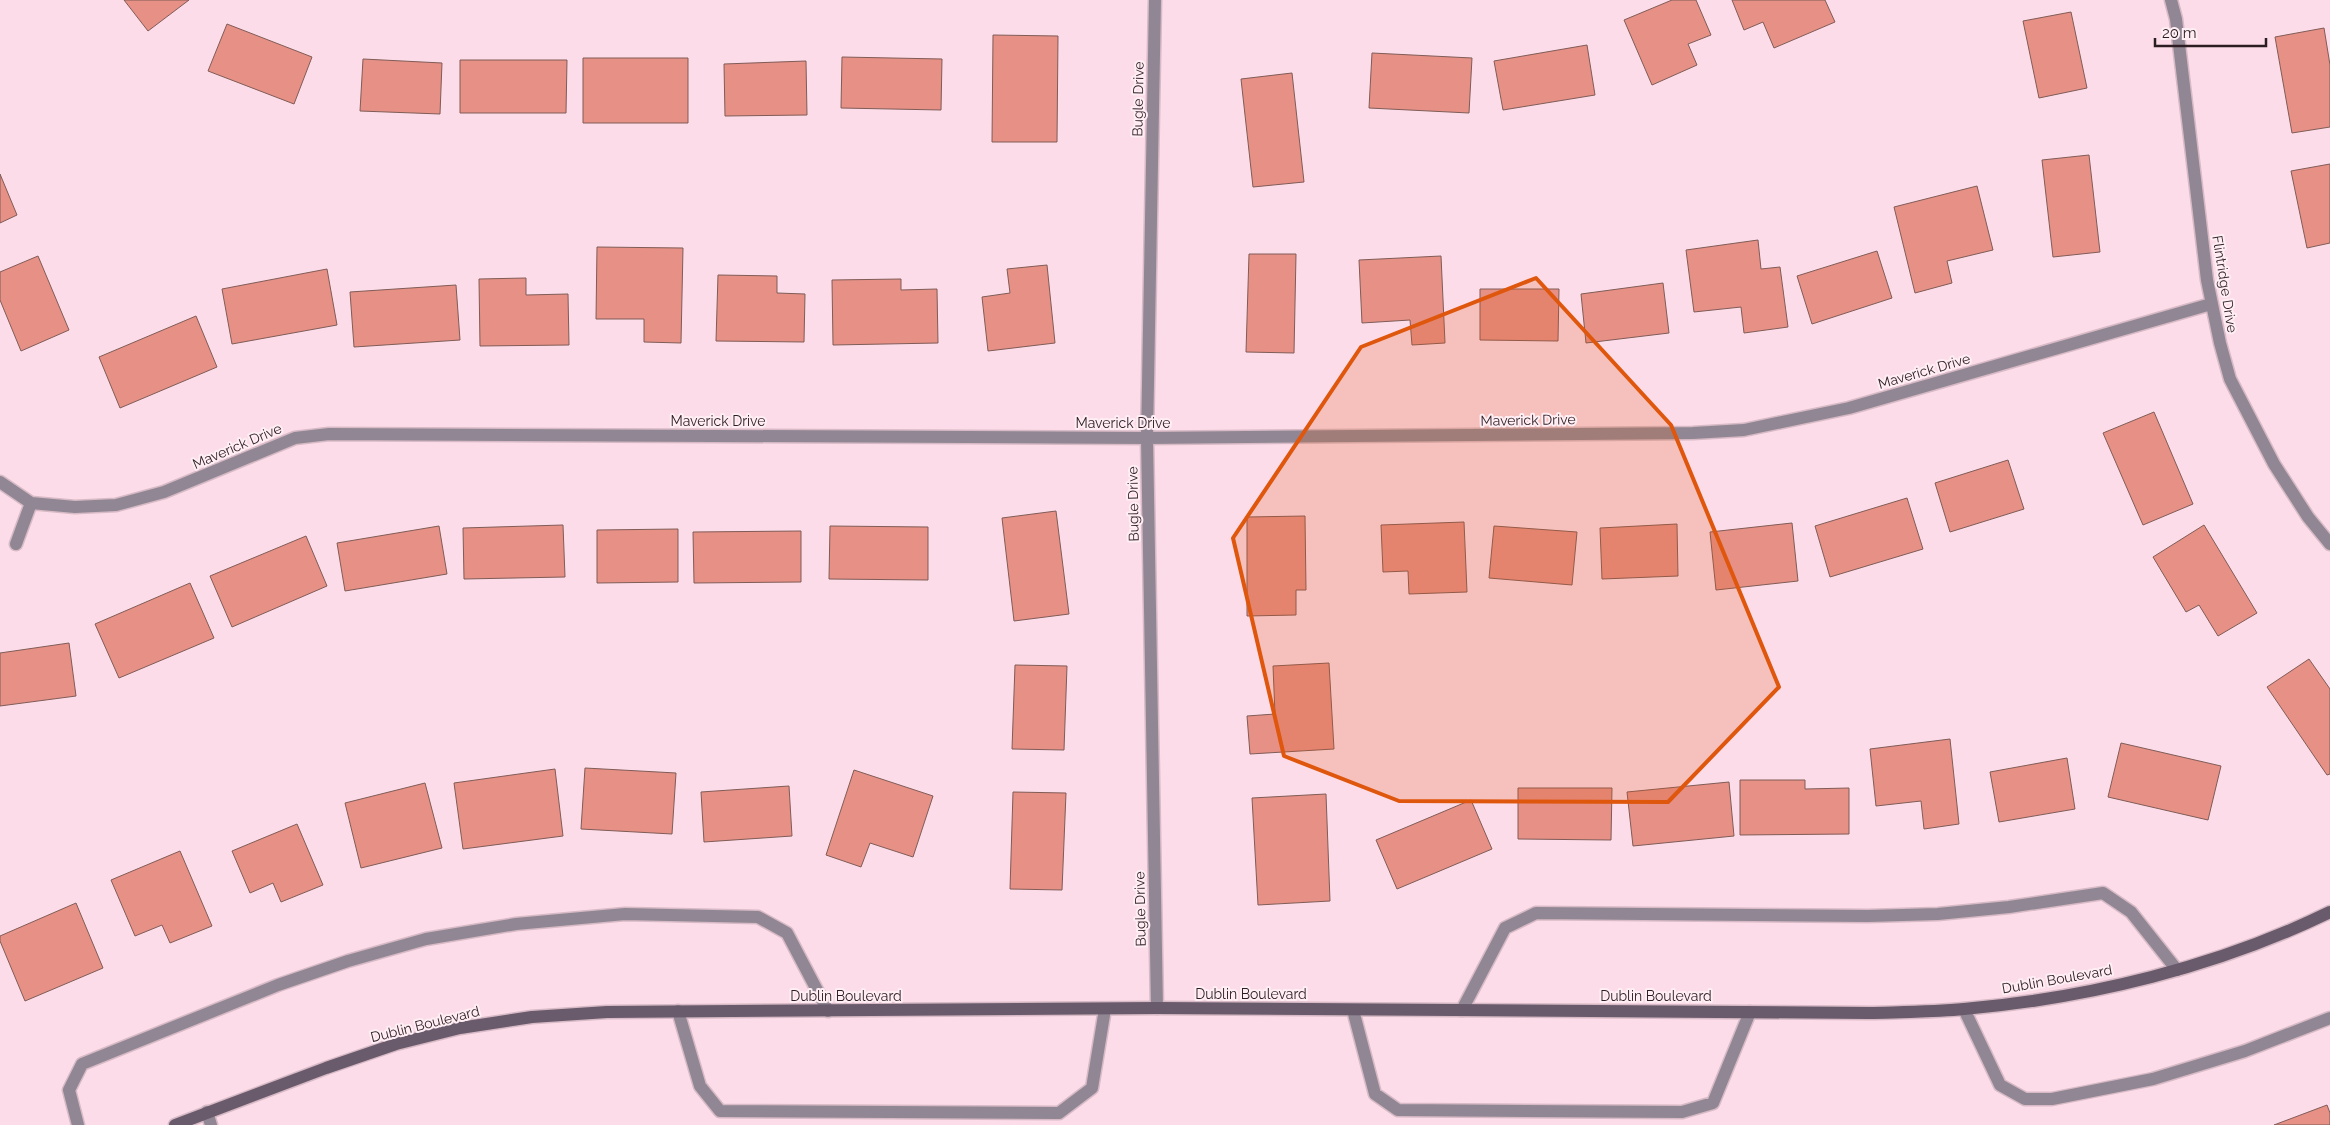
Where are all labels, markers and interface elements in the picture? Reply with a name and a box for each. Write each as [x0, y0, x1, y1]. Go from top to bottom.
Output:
scale bar [2155, 15, 2266, 47]
text: 20 m [2162, 24, 2197, 42]
street label: Bugle Drive [1129, 61, 1147, 137]
street label: Flintridge Drive [2209, 234, 2241, 334]
street label: Maverick Drive [1876, 350, 1972, 392]
street label: Maverick Drive [1480, 411, 1576, 429]
street label: Maverick Drive [670, 413, 766, 429]
street label: Maverick Drive [1075, 415, 1171, 431]
street label: Maverick Drive [190, 420, 284, 472]
street label: Bugle Drive [1124, 466, 1142, 542]
street label: Bugle Drive [1131, 871, 1149, 947]
street label: Dublin Boulevard [2001, 961, 2113, 997]
street label: Dublin Boulevard [1195, 986, 1307, 1002]
street label: Dublin Boulevard [790, 988, 902, 1004]
street label: Dublin Boulevard [1600, 988, 1712, 1004]
street label: Dublin Boulevard [369, 1003, 481, 1045]

